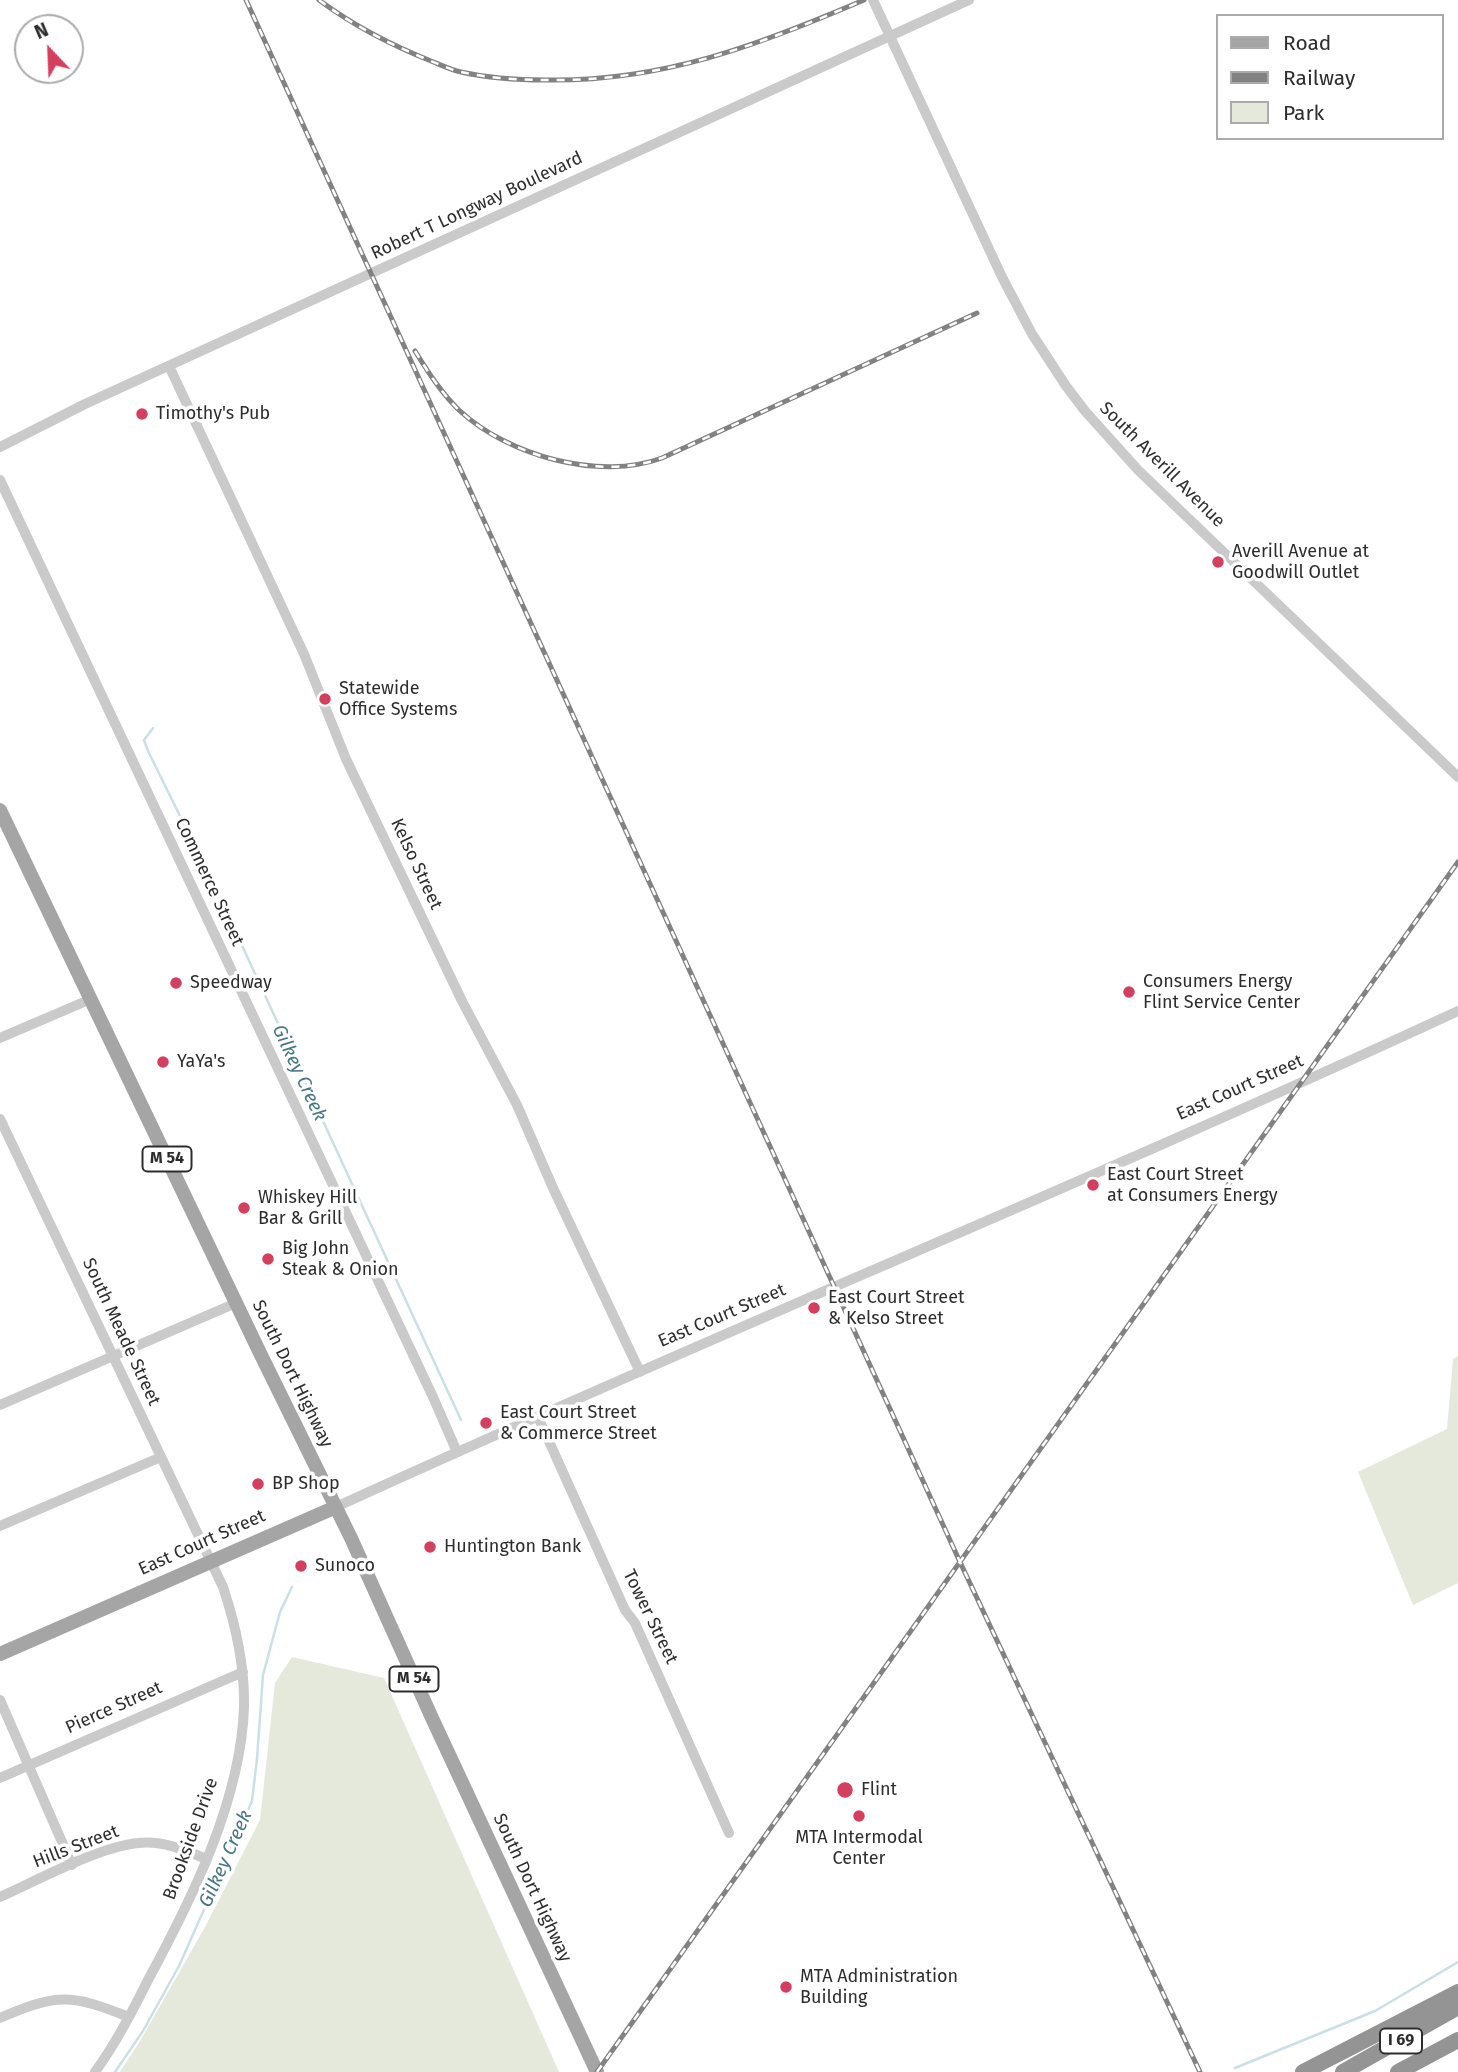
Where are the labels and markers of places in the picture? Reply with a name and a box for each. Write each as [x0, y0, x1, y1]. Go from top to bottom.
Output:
place label: Timothy's Pub [156, 403, 270, 425]
marker: Timothy's Pub [134, 406, 150, 422]
place label: Averill Avenue at Goodwill Outlet [1232, 541, 1369, 584]
marker: Averill Avenue at Goodwill Outlet [1210, 554, 1226, 570]
place label: Statewide Office Systems [339, 678, 457, 720]
marker: Statewide Office Systems [317, 691, 333, 707]
place label: Consumers Energy Flint Service Center [1143, 971, 1300, 1014]
place label: Speedway [190, 972, 272, 994]
marker: Speedway [168, 975, 184, 991]
marker: Consumers Energy Flint Service Center [1121, 984, 1137, 1000]
place label: YaYa's [177, 1051, 226, 1073]
marker: YaYa's [155, 1054, 171, 1070]
place label: East Court Street at Consumers Energy [1107, 1164, 1278, 1206]
marker: East Court Street at Consumers Energy [1085, 1177, 1101, 1193]
place label: Whiskey Hill Bar & Grill [258, 1187, 357, 1230]
marker: Whiskey Hill Bar & Grill [236, 1200, 252, 1216]
place label: Big John Steak & Onion [282, 1238, 398, 1280]
marker: Big John Steak & Onion [260, 1251, 276, 1267]
place label: East Court Street & Kelso Street [828, 1287, 964, 1330]
marker: East Court Street & Kelso Street [806, 1300, 822, 1316]
place label: East Court Street & Commerce Street [500, 1402, 657, 1444]
marker: East Court Street & Commerce Street [478, 1415, 494, 1431]
place label: BP Shop [272, 1473, 340, 1495]
marker: BP Shop [250, 1476, 266, 1492]
place label: Huntington Bank [444, 1536, 581, 1558]
marker: Huntington Bank [422, 1539, 438, 1555]
place label: Sunoco [315, 1555, 375, 1577]
marker: Sunoco [293, 1558, 309, 1574]
place label: Flint [861, 1779, 897, 1801]
marker: Flint [835, 1780, 855, 1800]
marker: MTA Intermodal Center [851, 1808, 867, 1824]
place label: MTA Intermodal Center [795, 1827, 923, 1870]
place label: MTA Administration Building [800, 1966, 958, 2008]
marker: MTA Administration Building [778, 1979, 794, 1995]

